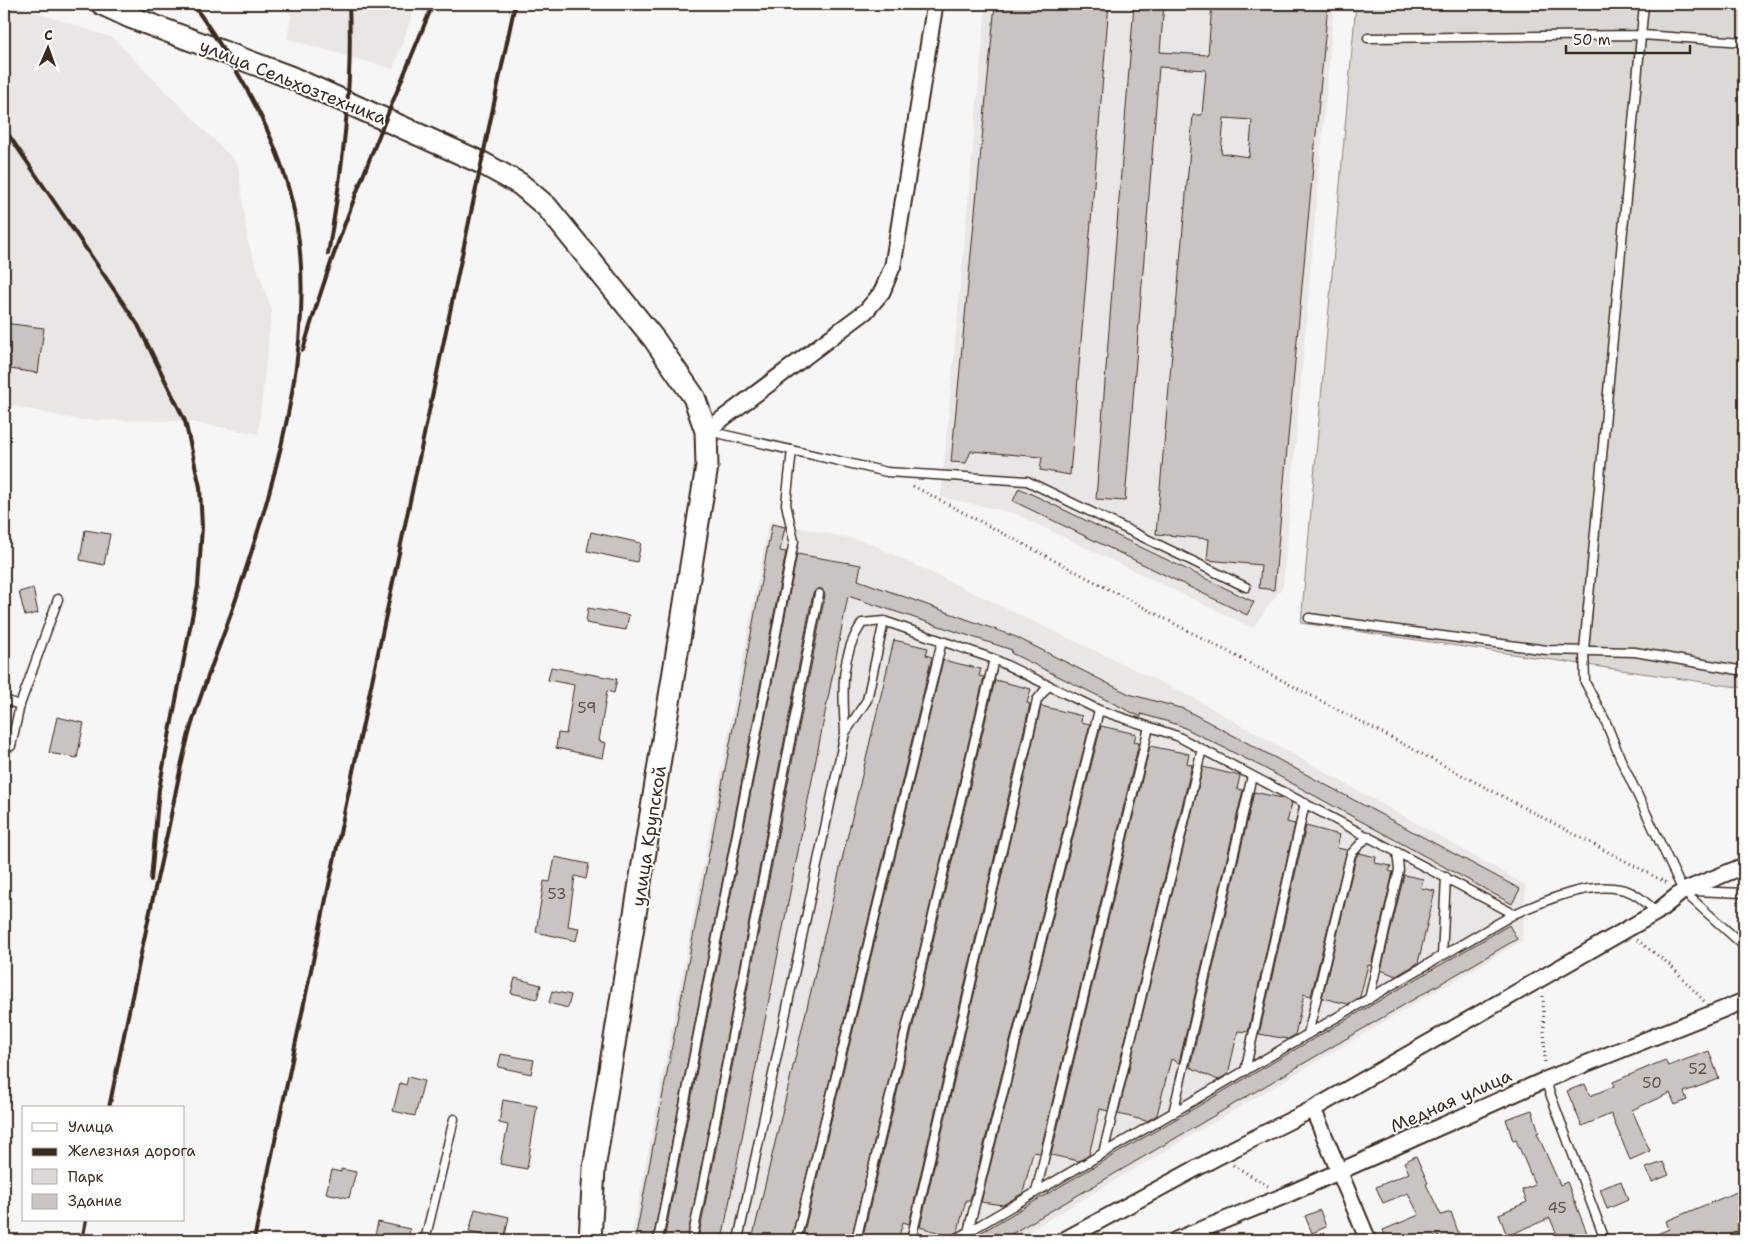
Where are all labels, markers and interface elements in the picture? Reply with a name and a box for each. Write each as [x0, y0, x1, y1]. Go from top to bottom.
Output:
north arrow [22, 22, 72, 72]
scale bar [1566, 22, 1689, 54]
text: С [44, 26, 53, 44]
text: 50 m [1573, 30, 1611, 50]
street label: улица Сельхозтехника [196, 33, 390, 131]
house number: 59 [578, 698, 596, 718]
street label: улица Крупской [626, 764, 672, 908]
house number: 53 [548, 884, 567, 904]
house number: 52 [1689, 1059, 1707, 1079]
street label: Медная улица [1387, 1064, 1515, 1138]
house number: 50 [1642, 1073, 1662, 1093]
legend [22, 1106, 185, 1222]
text: Улица [68, 1117, 114, 1137]
text: Железная дорога [68, 1141, 196, 1161]
text: Парк [68, 1167, 104, 1187]
text: Здание [68, 1191, 122, 1211]
house number: 45 [1547, 1198, 1567, 1218]

